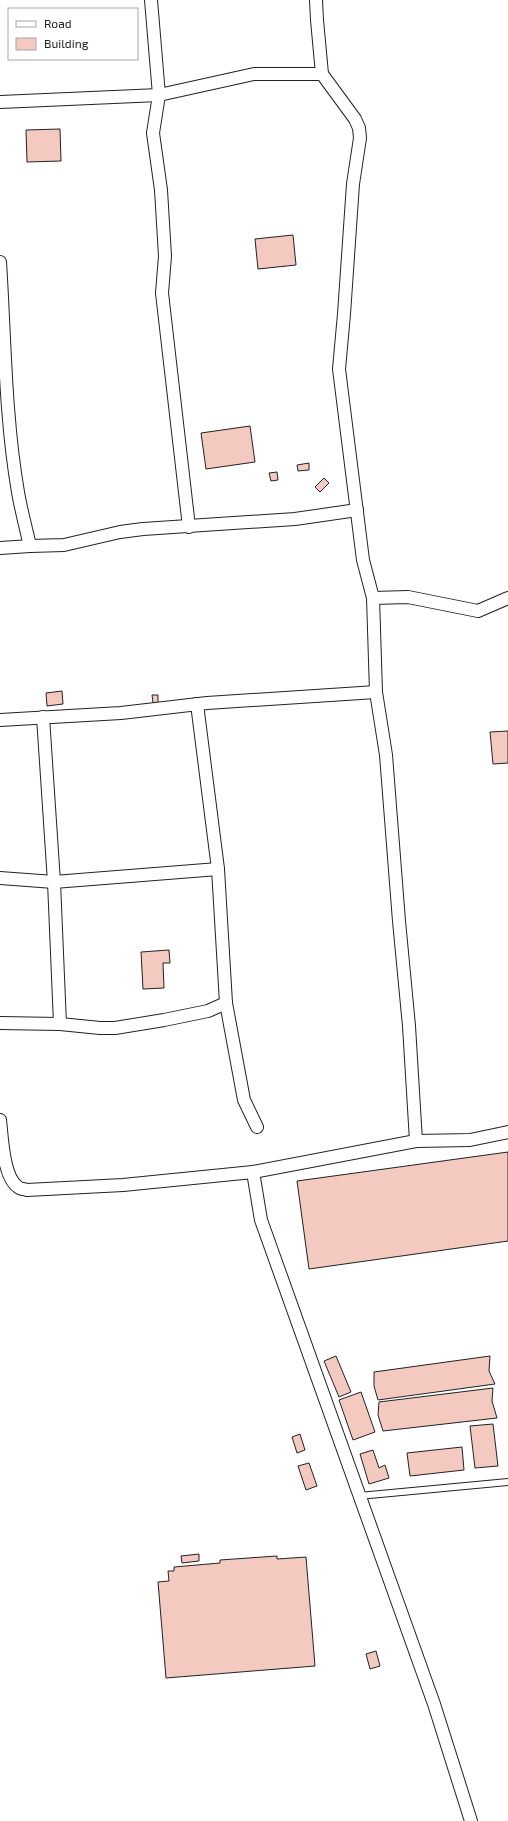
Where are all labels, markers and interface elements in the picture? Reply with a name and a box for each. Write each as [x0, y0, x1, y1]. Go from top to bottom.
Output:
legend [8, 8, 138, 60]
text: Road [44, 16, 72, 30]
text: Building [44, 36, 89, 50]

